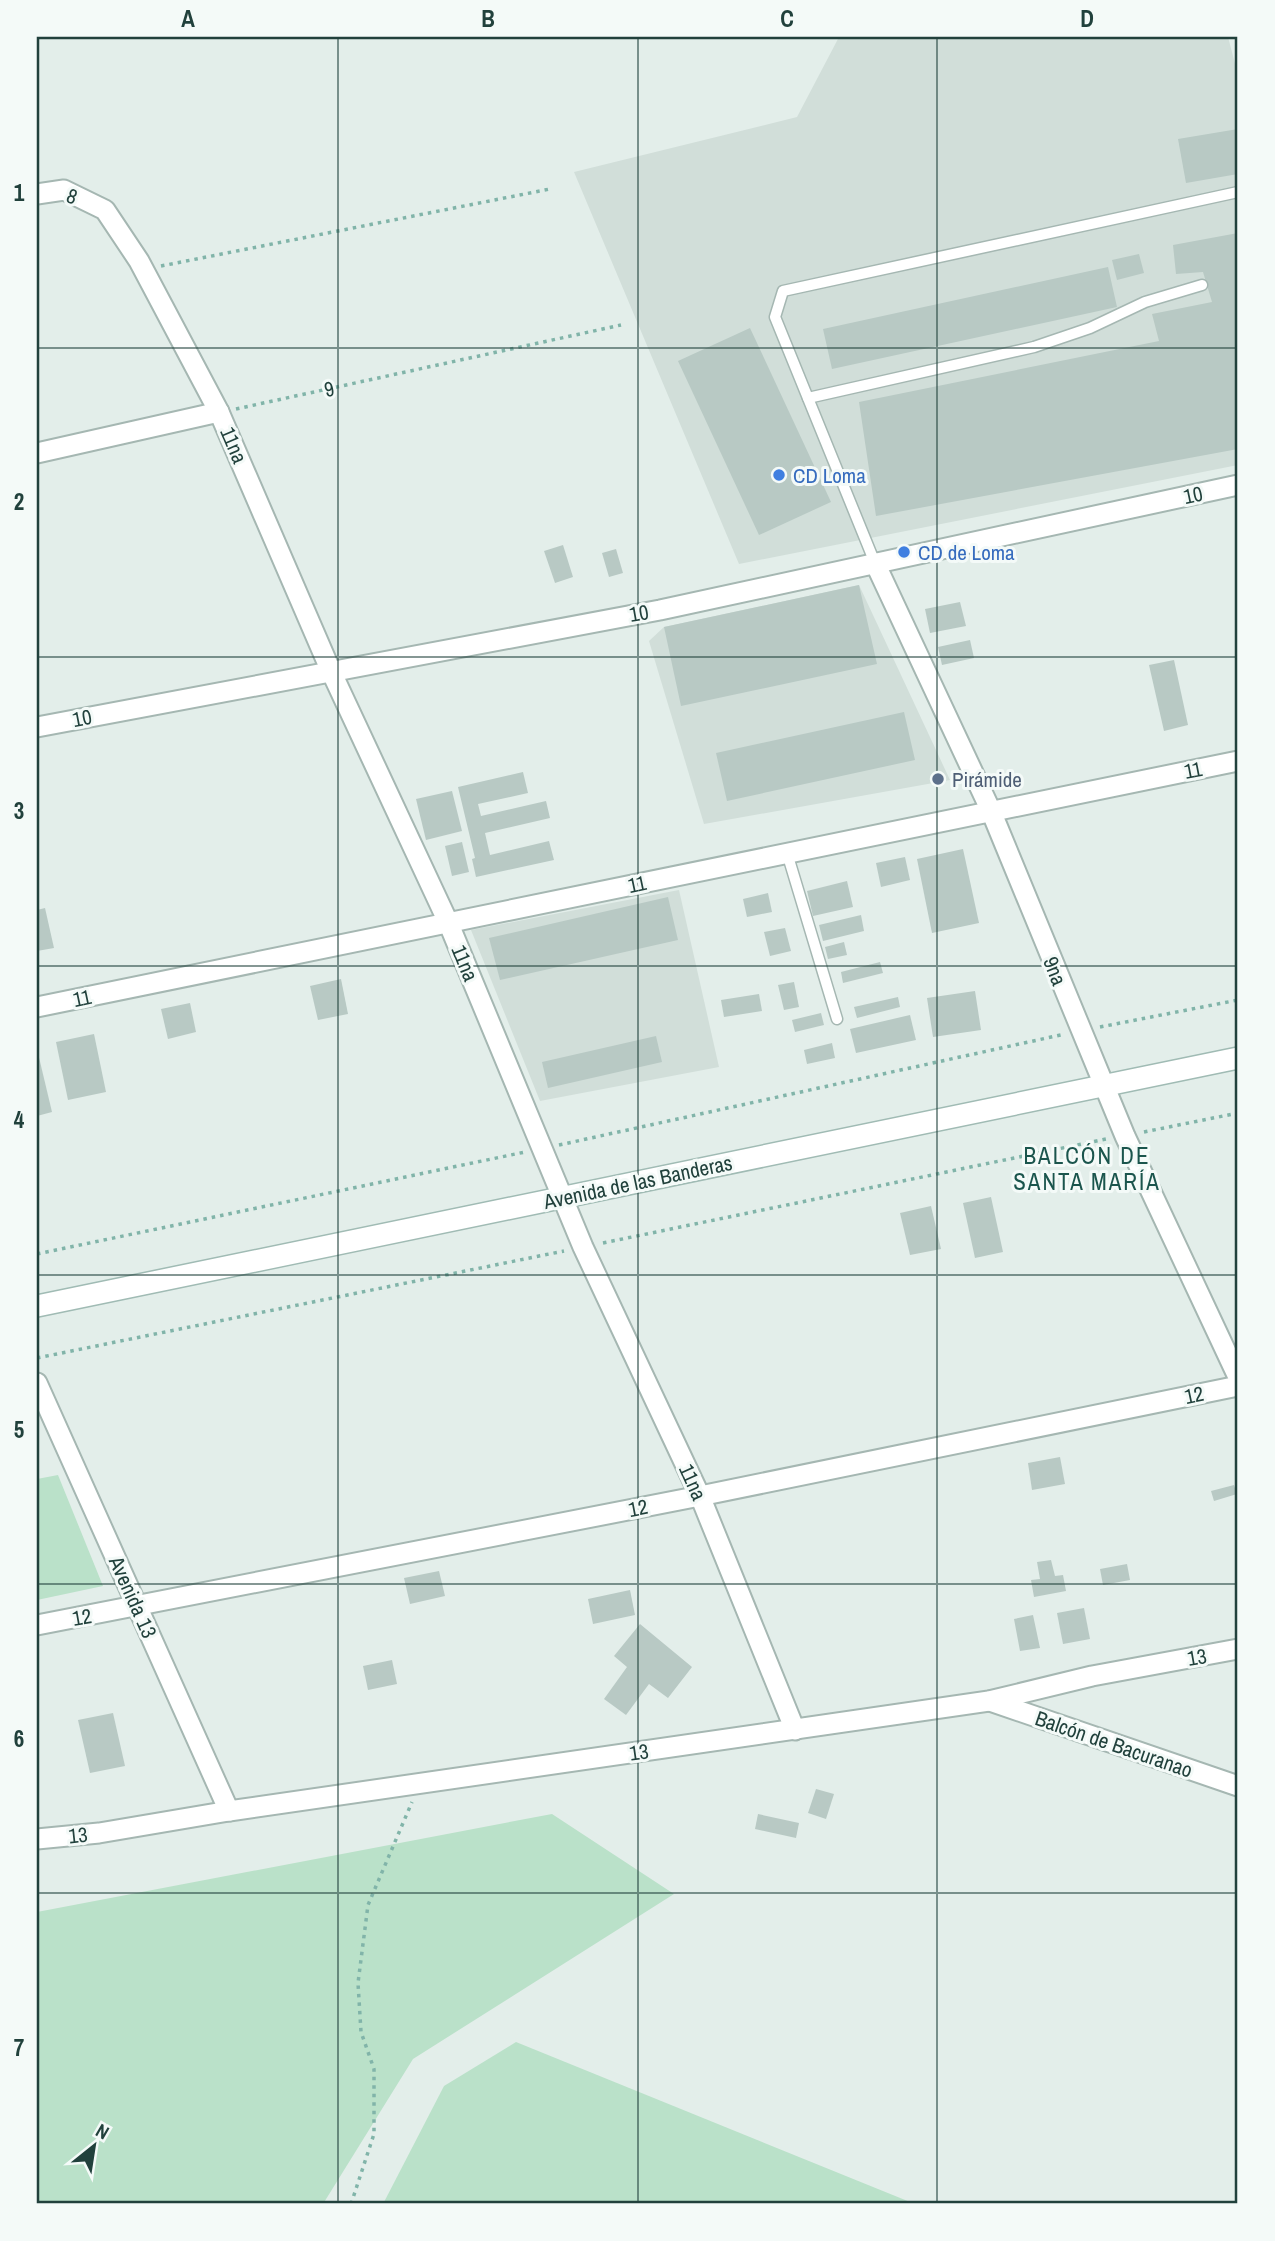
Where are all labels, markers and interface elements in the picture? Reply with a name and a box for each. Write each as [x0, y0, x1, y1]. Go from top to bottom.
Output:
text: A [181, 3, 195, 34]
text: B [481, 3, 495, 34]
text: C [780, 3, 794, 34]
text: D [1080, 3, 1094, 34]
text: 1 [14, 177, 25, 208]
street label: 8 [63, 181, 81, 211]
street label: 9 [321, 374, 337, 404]
street label: 11na [213, 422, 255, 468]
place label: CD Loma [793, 461, 866, 490]
marker: CD Loma [771, 467, 787, 483]
street label: 10 [1181, 479, 1205, 511]
text: 2 [14, 486, 24, 517]
place label: CD de Loma [918, 538, 1015, 567]
marker: CD de Loma [896, 544, 912, 560]
street label: 10 [627, 597, 651, 629]
street label: 10 [70, 702, 94, 734]
street label: 11 [1181, 754, 1205, 786]
place label: Pirámide [952, 765, 1022, 794]
marker: Pirámide [930, 771, 946, 787]
text: 3 [14, 795, 24, 826]
street label: 11 [625, 868, 649, 900]
street label: 11na [445, 940, 486, 986]
street label: 9na [1036, 952, 1074, 990]
street label: 11 [70, 982, 94, 1014]
text: 4 [14, 1104, 25, 1135]
district label: BALCÓN DE SANTA MARÍA [1013, 1140, 1161, 1197]
street label: Avenida de las Banderas [540, 1148, 735, 1216]
street label: 12 [1182, 1379, 1206, 1411]
text: 5 [14, 1414, 24, 1445]
street label: 11na [672, 1459, 714, 1505]
street label: 12 [626, 1492, 650, 1524]
street label: Avenida 13 [102, 1551, 164, 1643]
street label: 12 [70, 1601, 94, 1633]
street label: 13 [1185, 1641, 1209, 1673]
street label: Balcón de Bacuranao [1031, 1703, 1197, 1785]
text: 6 [14, 1723, 24, 1754]
street label: 13 [627, 1736, 651, 1768]
street label: 13 [67, 1820, 89, 1850]
text: 7 [14, 2032, 24, 2063]
north arrow [60, 2112, 130, 2182]
text: N [91, 2117, 114, 2145]

